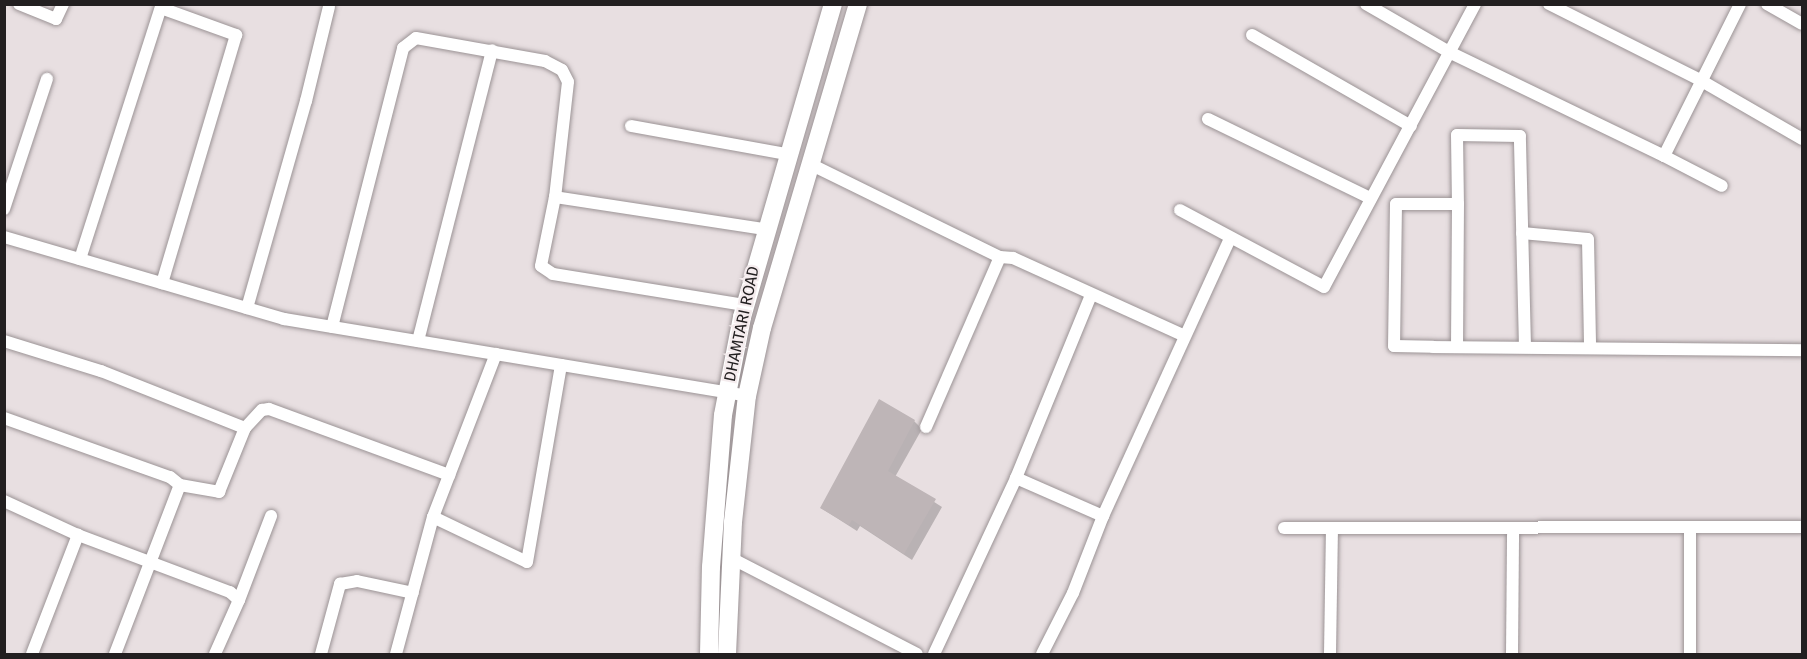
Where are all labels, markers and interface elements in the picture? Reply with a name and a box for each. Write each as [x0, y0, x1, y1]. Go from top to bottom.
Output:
street label: DHAMTARI ROAD [720, 264, 764, 384]

